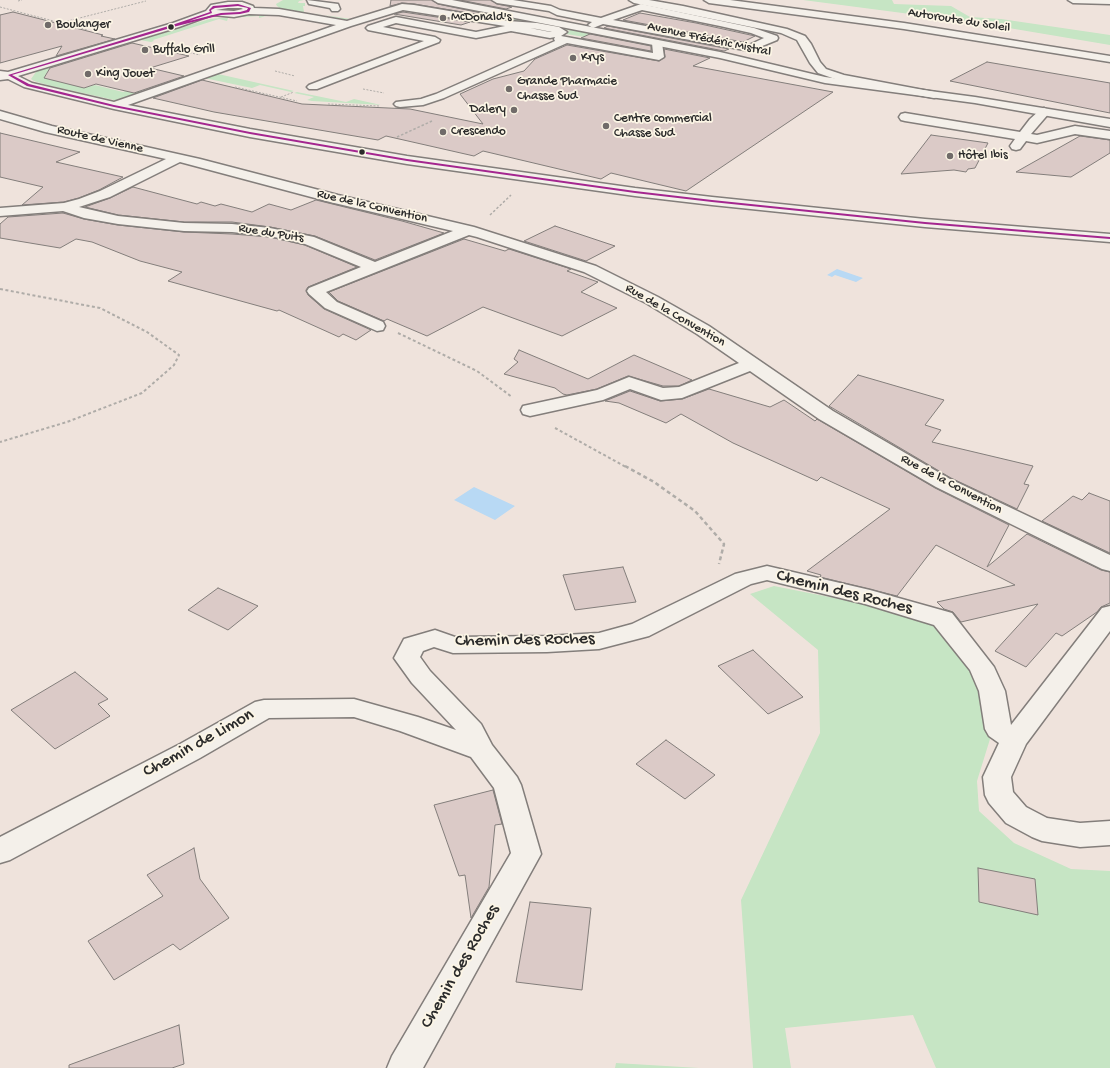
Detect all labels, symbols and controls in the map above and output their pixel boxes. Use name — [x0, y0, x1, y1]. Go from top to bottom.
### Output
street label: Autoroute du Soleil — [907, 5, 1011, 37]
place label: McDonald's — [451, 10, 512, 26]
marker: McDonald's — [438, 13, 448, 23]
place label: Boulanger — [56, 17, 110, 33]
street label: Avenue Frédéric Mistral — [646, 19, 772, 61]
marker: Boulanger — [43, 20, 53, 30]
unlabelled marker — [166, 22, 176, 32]
place label: Buffalo Grill — [153, 42, 215, 58]
marker: Buffalo Grill — [140, 45, 150, 55]
place label: Krys — [581, 50, 604, 66]
marker: Krys — [568, 53, 578, 63]
place label: King Jouet — [96, 66, 154, 82]
marker: King Jouet — [83, 69, 93, 79]
place label: Grande Pharmacie Chasse Sud — [517, 74, 617, 105]
marker: Grande Pharmacie Chasse Sud — [504, 84, 514, 94]
place label: Dalery — [470, 102, 506, 118]
marker: Dalery — [509, 105, 519, 115]
place label: Centre commercial Chasse Sud — [614, 111, 712, 142]
marker: Centre commercial Chasse Sud — [601, 121, 611, 131]
street label: Route de Vienne — [55, 123, 145, 157]
place label: Crescendo — [451, 124, 506, 140]
marker: Crescendo — [438, 127, 448, 137]
unlabelled marker — [357, 147, 367, 157]
place label: Hôtel Ibis — [958, 148, 1008, 164]
marker: Hôtel Ibis — [945, 151, 955, 161]
street label: Rue de la Convention — [315, 187, 429, 227]
street label: Rue du Puits — [237, 221, 305, 247]
street label: Rue de la Convention — [622, 281, 728, 351]
street label: Rue de la Convention — [897, 452, 1005, 518]
street label: Chemin des Roches — [774, 566, 914, 620]
street label: Chemin des Roches — [455, 629, 595, 653]
street label: Chemin de Limon — [140, 705, 258, 783]
street label: Chemin des Roches — [417, 901, 505, 1033]

